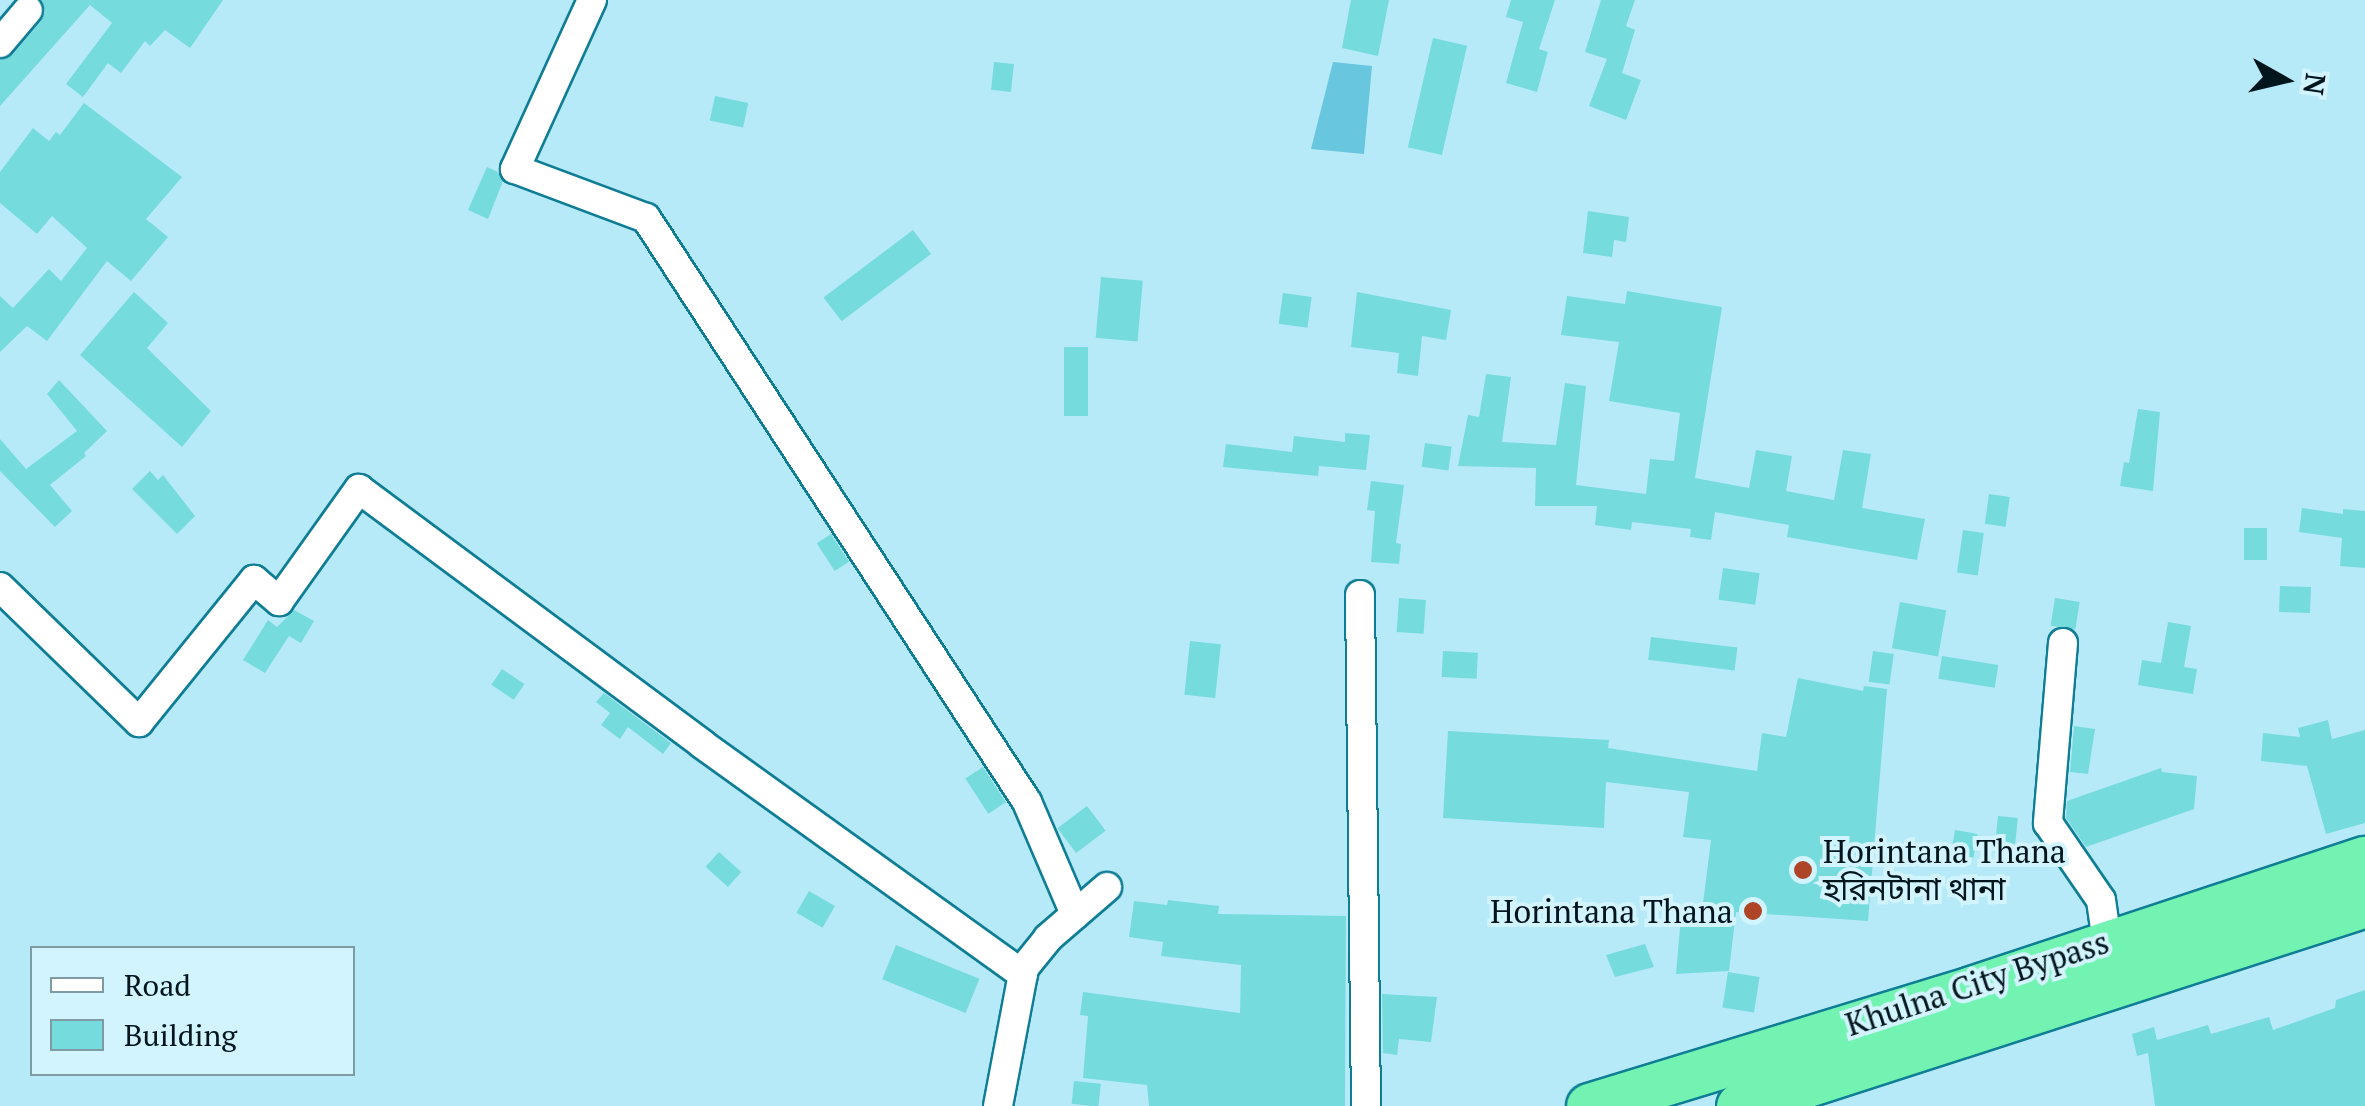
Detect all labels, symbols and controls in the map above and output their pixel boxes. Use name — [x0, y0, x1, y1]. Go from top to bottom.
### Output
north arrow — [2235, 30, 2335, 130]
text: N — [2295, 71, 2335, 97]
place label: Horintana Thana হরিনটানা থানা — [1823, 833, 2066, 908]
marker: Horintana Thana হরিনটানা থানা — [1792, 859, 1814, 881]
place label: Horintana Thana — [1490, 892, 1733, 930]
marker: Horintana Thana — [1742, 900, 1764, 922]
street label: Khulna City Bypass — [1841, 922, 2113, 1044]
legend — [30, 946, 355, 1076]
text: Road — [124, 965, 191, 1005]
text: Building — [124, 1015, 237, 1055]

